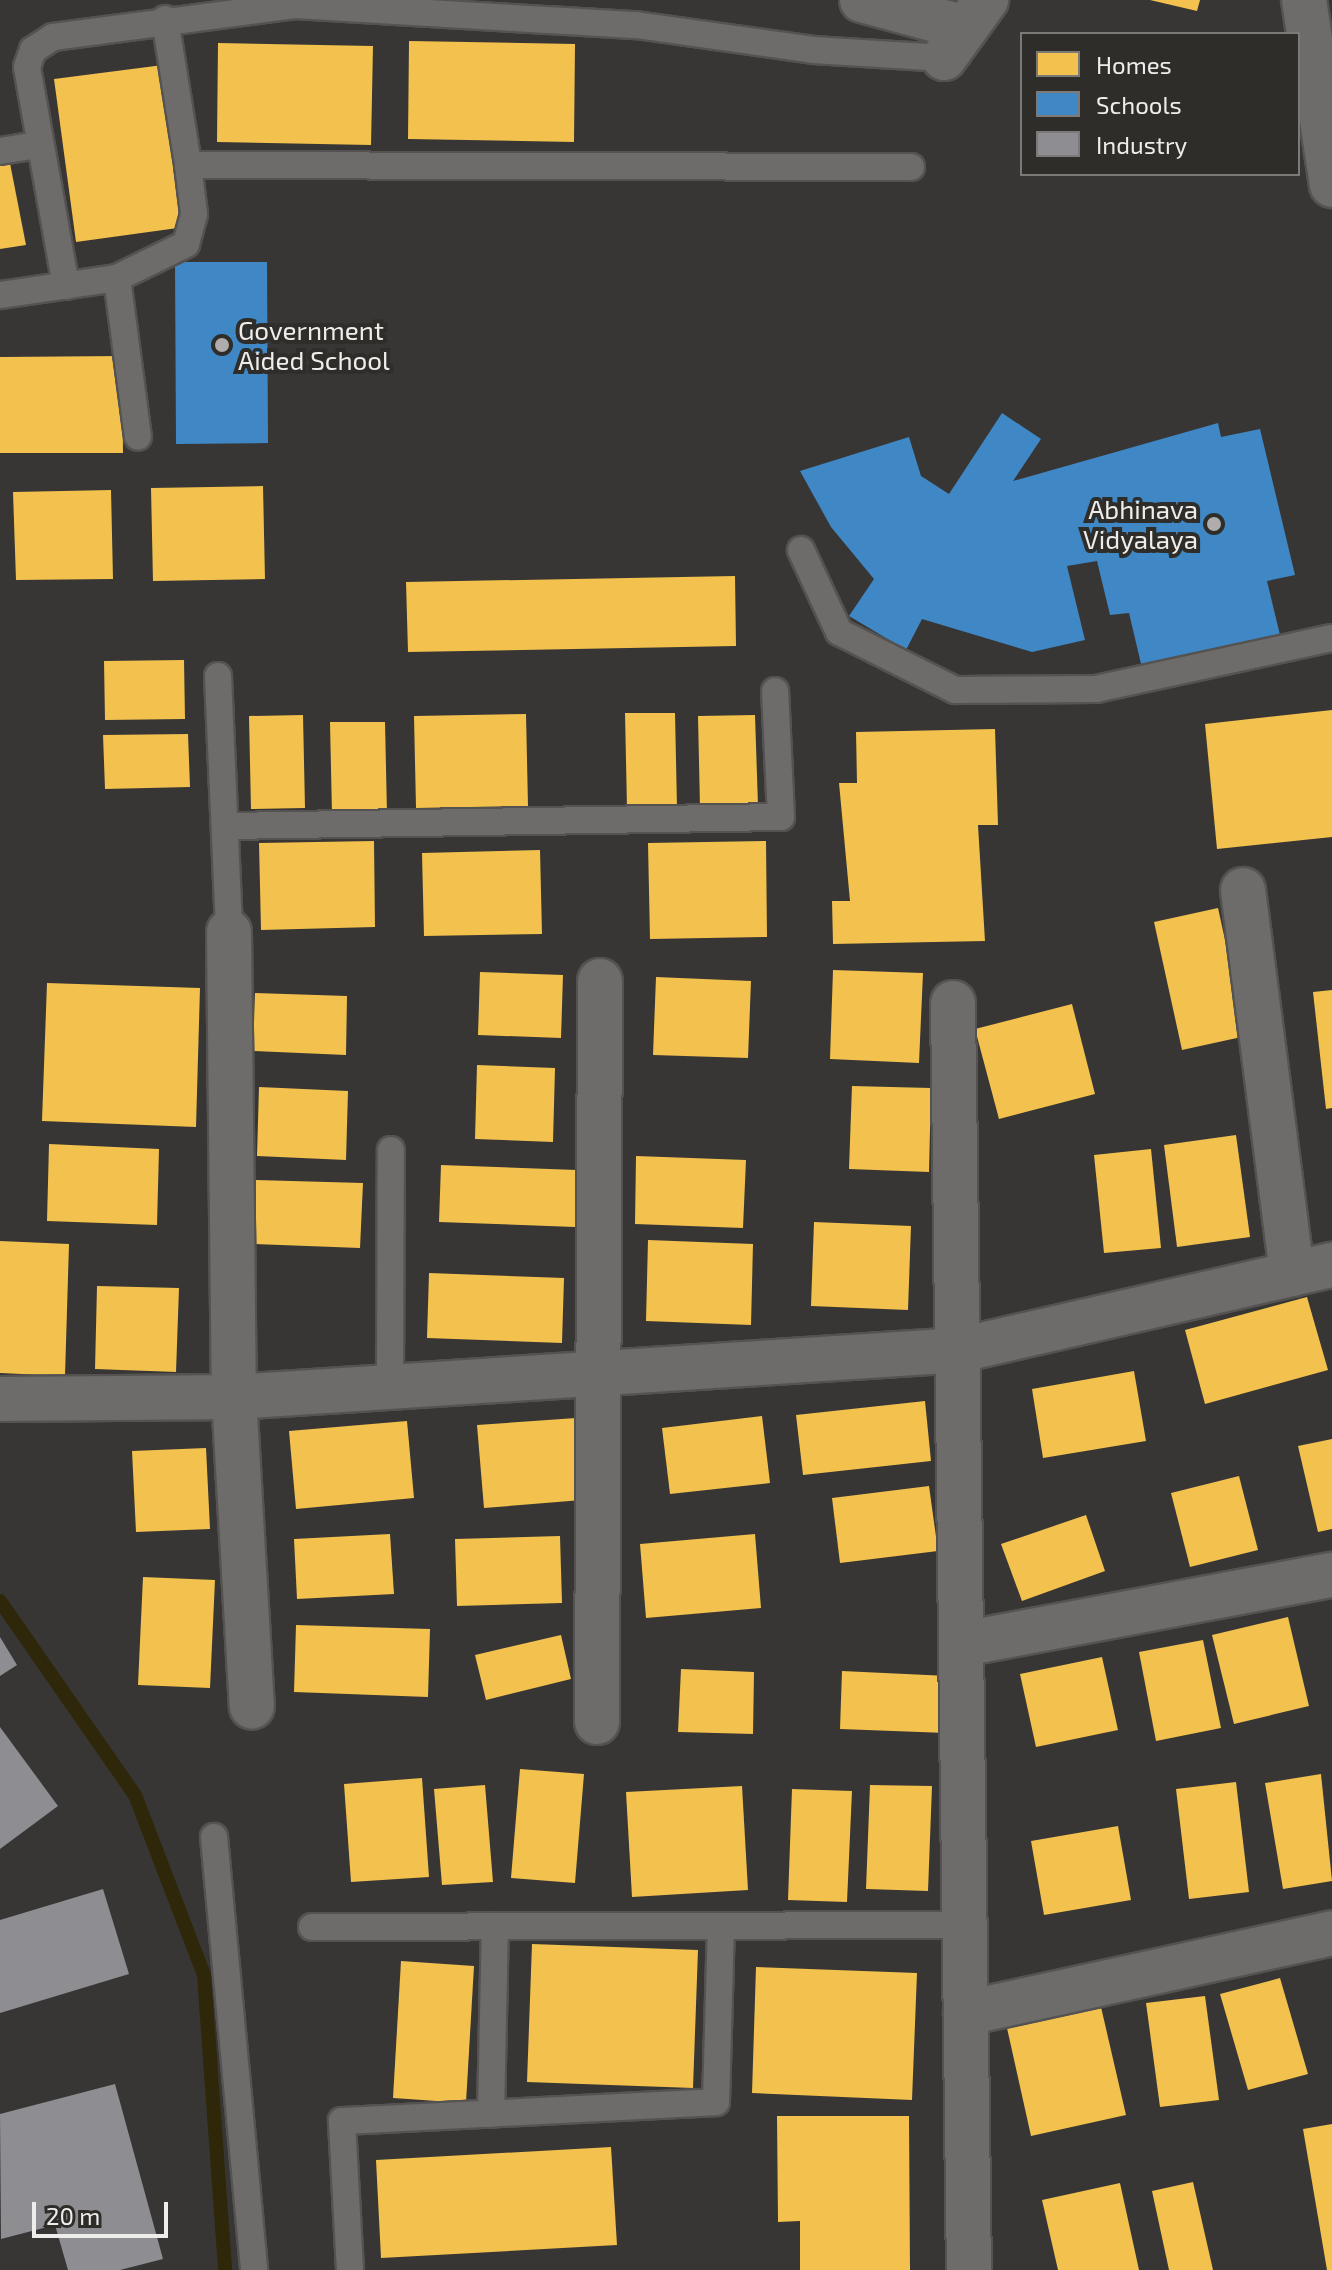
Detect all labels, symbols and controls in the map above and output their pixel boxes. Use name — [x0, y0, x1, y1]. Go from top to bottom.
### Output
legend — [1020, 32, 1300, 176]
text: Homes — [1096, 50, 1172, 79]
text: Schools — [1096, 90, 1182, 119]
text: Industry — [1096, 130, 1187, 159]
place label: Government Aided School — [238, 314, 390, 376]
marker: Government Aided School — [213, 336, 231, 354]
place label: Abhinava Vidyalaya — [1083, 493, 1198, 554]
marker: Abhinava Vidyalaya — [1205, 515, 1223, 533]
scale bar — [36, 2186, 172, 2236]
text: 20 m — [46, 2201, 100, 2230]

